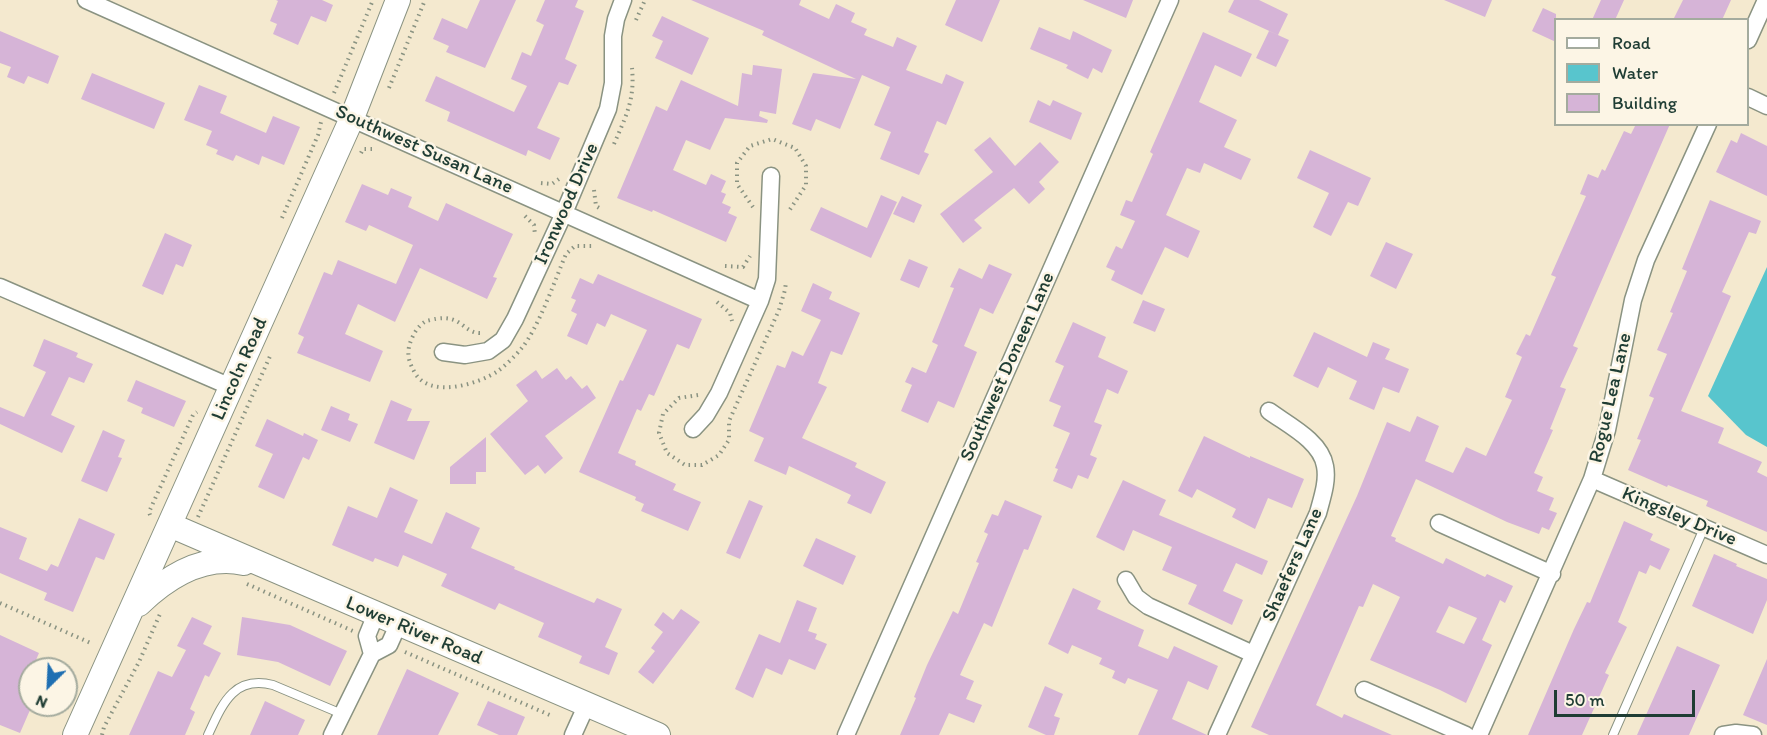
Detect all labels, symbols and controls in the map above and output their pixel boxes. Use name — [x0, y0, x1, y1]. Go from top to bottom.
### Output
legend — [1554, 18, 1749, 126]
text: Road — [1612, 32, 1651, 54]
text: Water — [1612, 62, 1658, 84]
text: Building — [1612, 92, 1677, 114]
street label: Southwest Susan Lane — [332, 100, 516, 200]
street label: Ironwood Drive — [529, 139, 605, 269]
street label: Southwest Doneen Lane — [955, 269, 1061, 465]
street label: Lincoln Road — [207, 314, 273, 424]
street label: Rogue Lea Lane — [1584, 331, 1638, 465]
street label: Kingsley Drive — [1618, 482, 1740, 552]
street label: Shaefers Lane — [1257, 505, 1329, 625]
street label: Lower River Road — [342, 591, 486, 671]
north arrow — [18, 657, 78, 717]
scale bar — [1557, 678, 1698, 716]
text: 50 m — [1565, 689, 1605, 711]
text: N — [32, 691, 50, 713]

